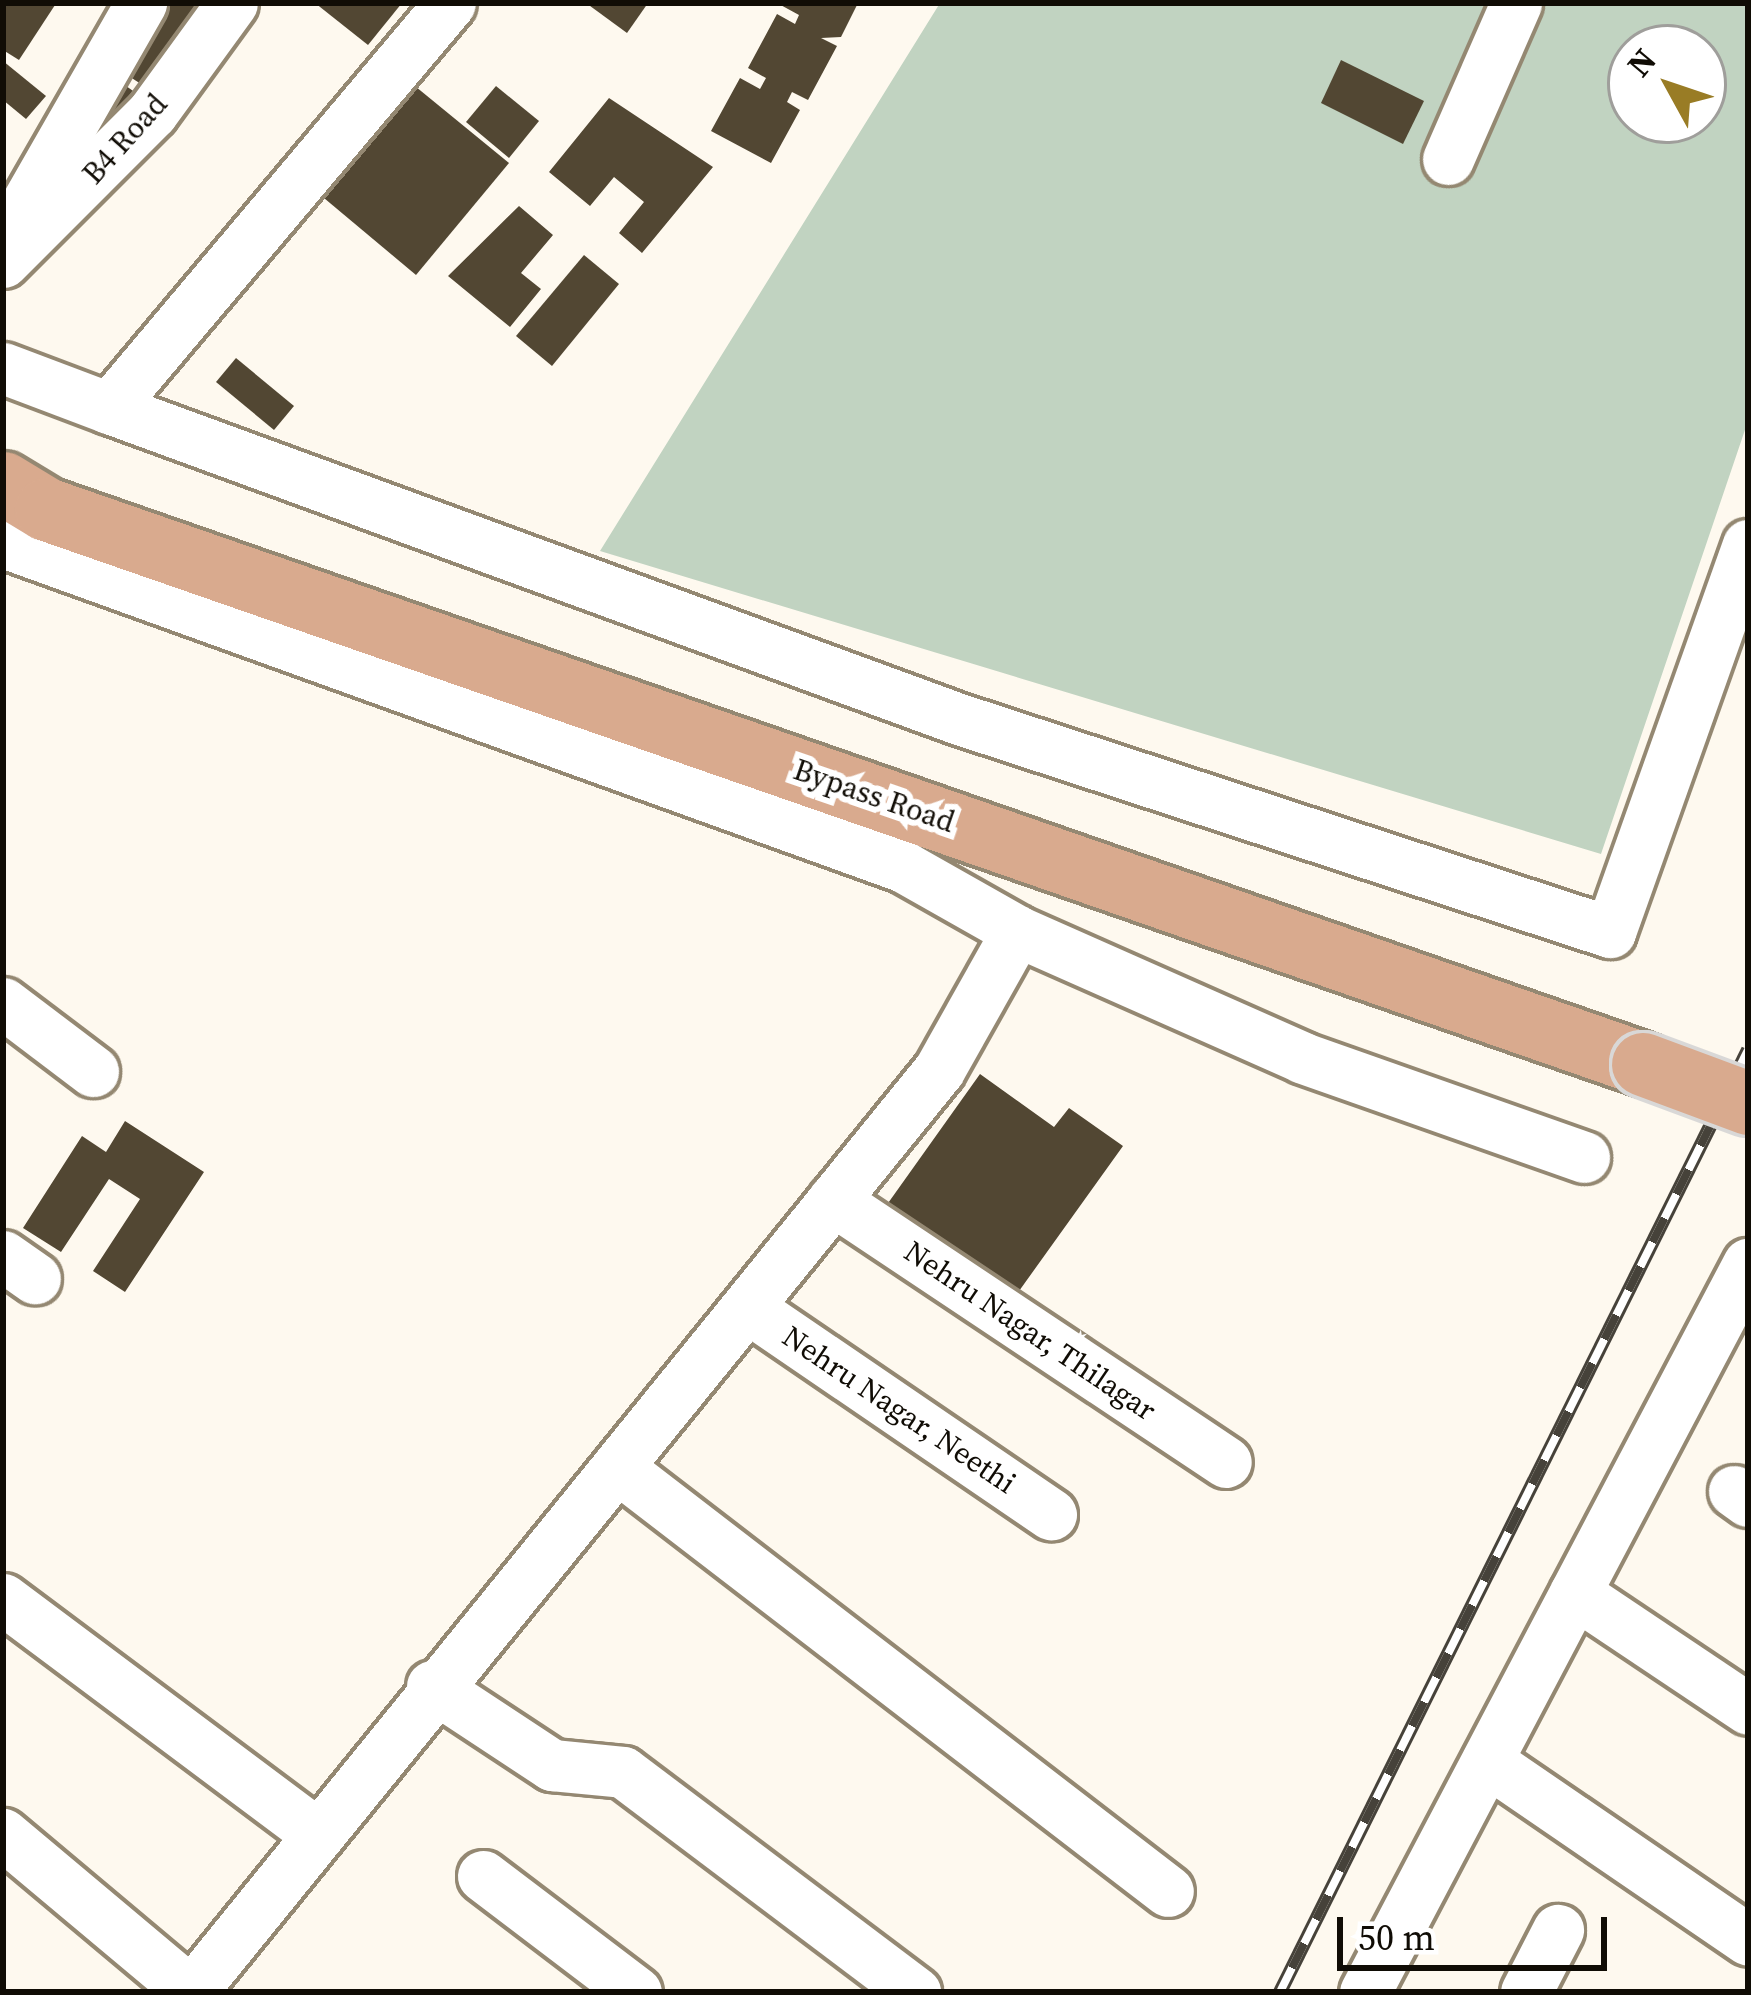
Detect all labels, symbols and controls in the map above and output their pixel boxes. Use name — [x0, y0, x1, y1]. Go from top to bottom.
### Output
north arrow — [1607, 24, 1727, 144]
text: N — [1616, 39, 1666, 86]
street label: B4 Road — [75, 87, 175, 191]
street label: Bypass Road — [789, 752, 959, 840]
street label: Nehru Nagar, Thilagar — [897, 1233, 1163, 1429]
street label: Nehru Nagar, Neethi — [776, 1319, 1022, 1501]
scale bar — [1343, 1893, 1613, 1967]
text: 50 m — [1358, 1913, 1435, 1962]

